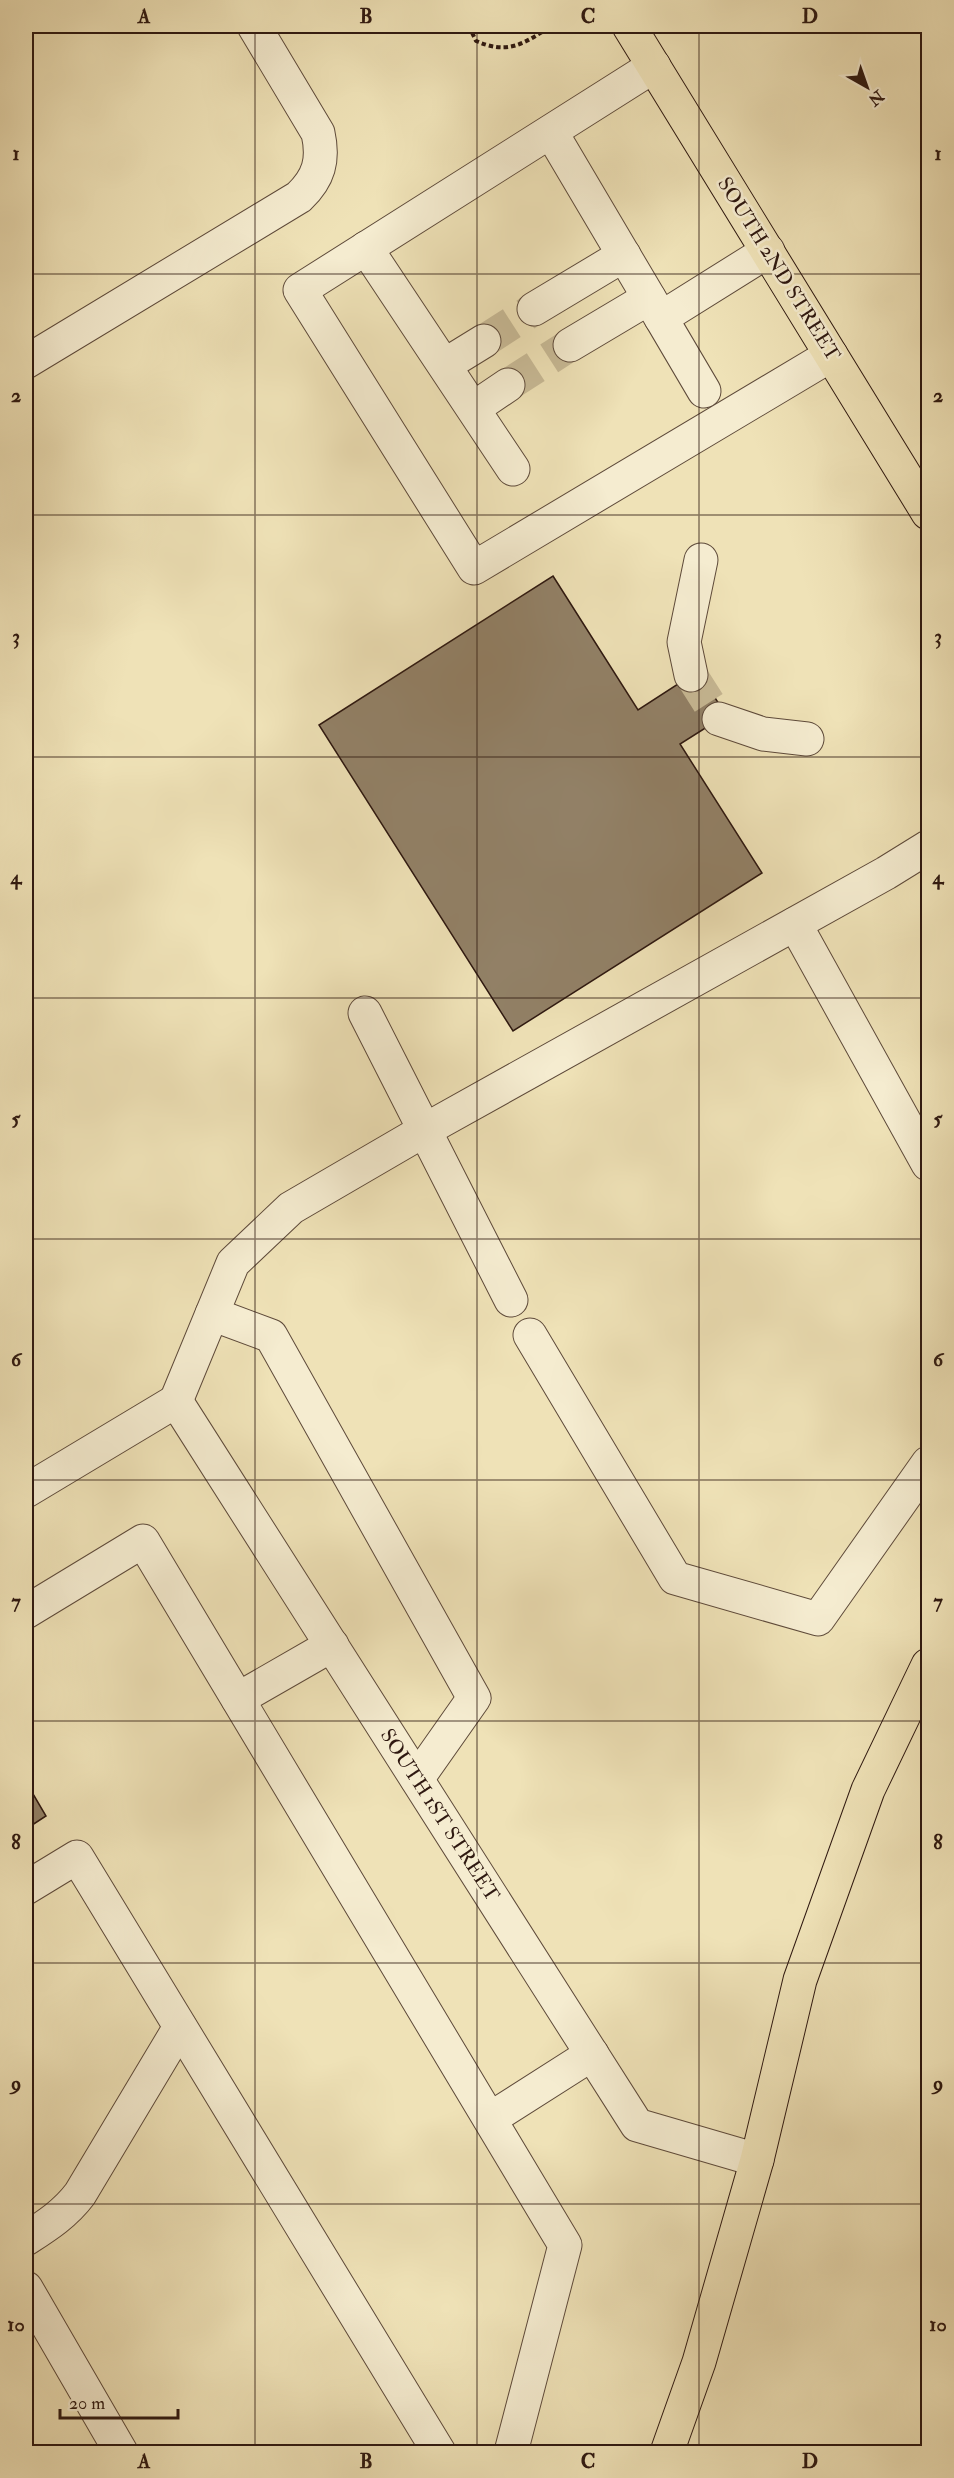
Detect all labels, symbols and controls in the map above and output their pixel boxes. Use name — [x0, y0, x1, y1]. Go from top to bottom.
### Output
text: A — [137, 4, 151, 29]
text: B — [359, 4, 373, 29]
text: C — [581, 4, 595, 29]
text: D — [802, 4, 818, 29]
north arrow — [837, 57, 897, 117]
text: N — [864, 85, 889, 110]
text: 1 — [12, 141, 20, 166]
text: 1 — [934, 141, 942, 166]
street label: SOUTH 2ND STREET — [712, 172, 846, 366]
text: 2 — [11, 383, 21, 408]
text: 2 — [933, 383, 943, 408]
text: 3 — [12, 624, 20, 649]
text: 3 — [934, 624, 942, 649]
text: 4 — [10, 865, 23, 890]
text: 4 — [932, 865, 945, 890]
text: 5 — [12, 1106, 22, 1131]
text: 5 — [934, 1106, 944, 1131]
text: 6 — [11, 1347, 23, 1372]
text: 6 — [933, 1347, 945, 1372]
text: 7 — [11, 1589, 21, 1614]
text: 7 — [933, 1589, 943, 1614]
street label: SOUTH 1ST STREET — [375, 1724, 505, 1906]
text: 8 — [11, 1830, 21, 1855]
text: 8 — [933, 1830, 943, 1855]
text: 9 — [9, 2071, 21, 2096]
text: 9 — [931, 2071, 943, 2096]
text: 10 — [7, 2312, 25, 2337]
text: 10 — [929, 2312, 947, 2337]
scale bar — [60, 2382, 178, 2420]
text: 20 m — [69, 2392, 105, 2415]
text: A — [137, 2449, 151, 2474]
text: B — [359, 2449, 373, 2474]
text: C — [581, 2449, 595, 2474]
text: D — [802, 2449, 818, 2474]

